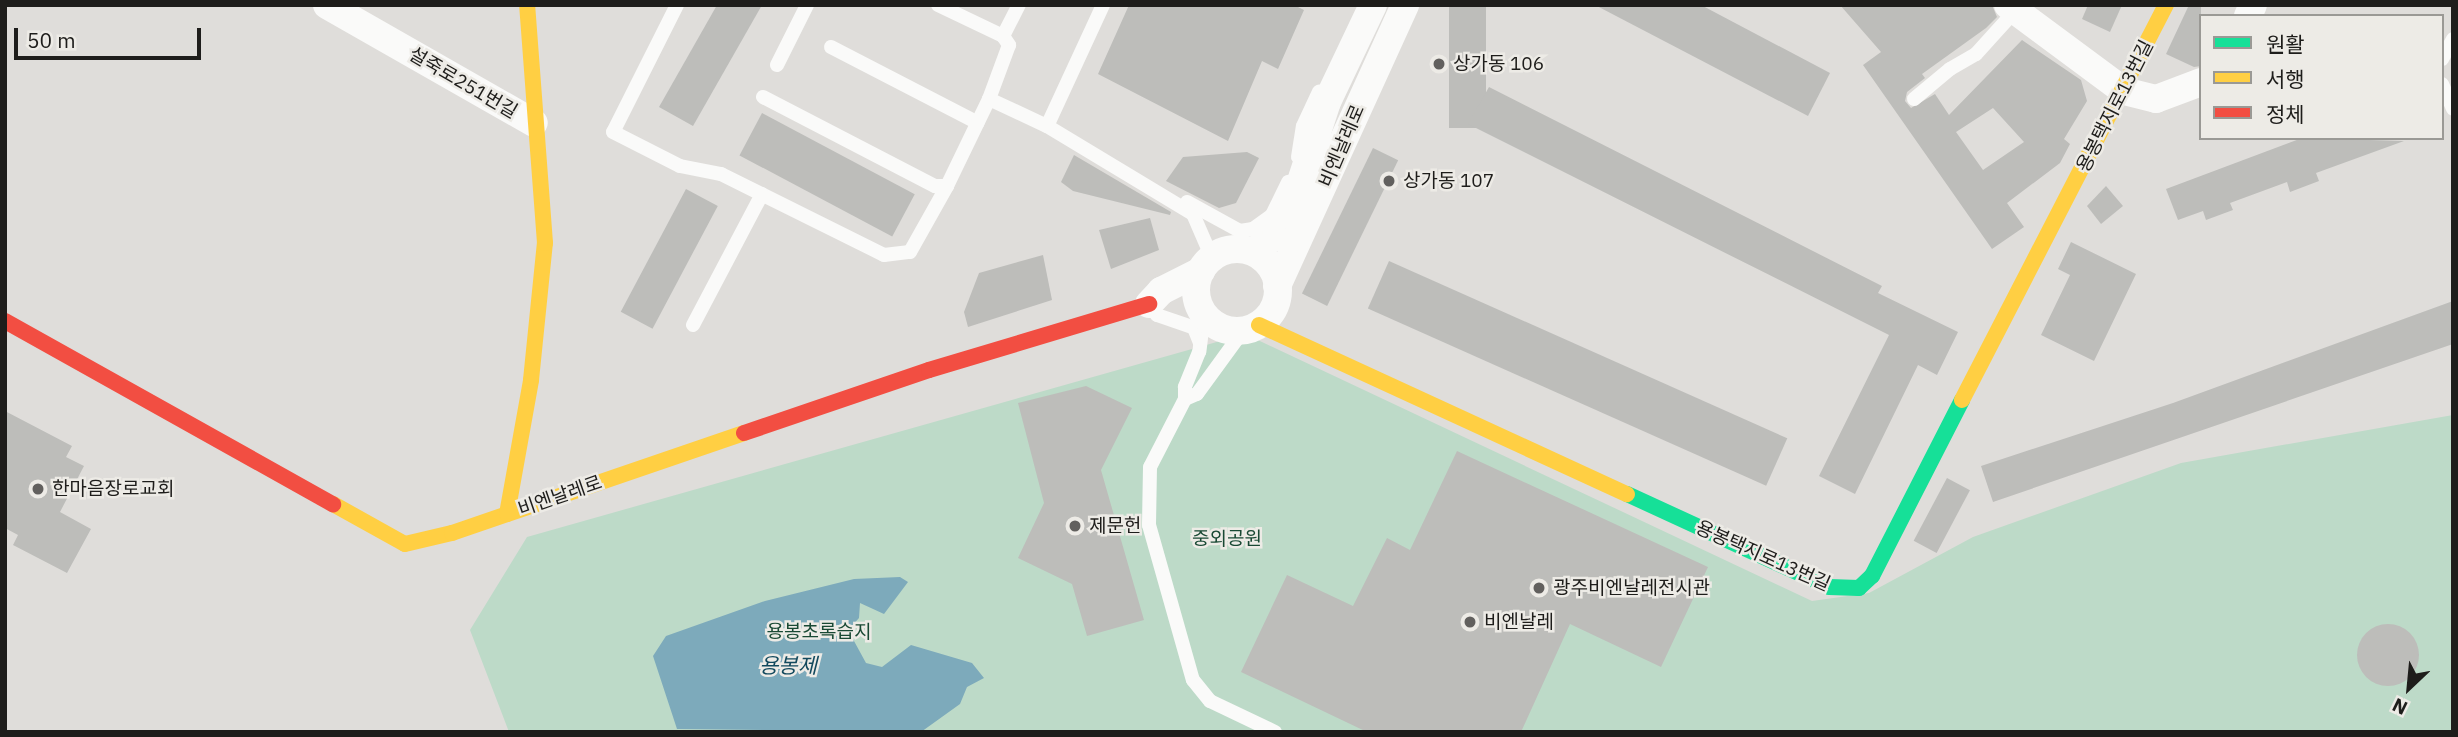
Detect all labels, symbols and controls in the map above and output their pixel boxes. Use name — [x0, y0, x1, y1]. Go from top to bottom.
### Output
scale bar — [18, 14, 205, 58]
legend — [2199, 14, 2444, 140]
text: 50 m — [27, 26, 76, 54]
text: 원활 — [2266, 30, 2305, 58]
street label: 용봉택지로13번길 — [2072, 36, 2158, 176]
street label: 설죽로251번길 — [405, 43, 521, 123]
place label: 상가동 106 — [1453, 53, 1544, 75]
marker: 상가동 106 — [1431, 56, 1447, 72]
text: 서행 — [2266, 65, 2305, 93]
text: 정체 — [2266, 100, 2305, 128]
street label: 비엔날레로 — [1314, 101, 1370, 191]
place label: 상가동 107 — [1403, 170, 1494, 192]
marker: 상가동 107 — [1381, 173, 1397, 189]
street label: 비엔날레로 — [515, 471, 605, 521]
place label: 한마음장로교회 — [52, 478, 174, 500]
marker: 한마음장로교회 — [30, 481, 46, 497]
place label: 제문헌 — [1089, 515, 1141, 537]
street label: 용봉택지로13번길 — [1692, 516, 1834, 596]
marker: 제문헌 — [1067, 518, 1083, 534]
park label: 중외공원 — [1192, 528, 1262, 550]
place label: 광주비엔날레전시관 — [1553, 577, 1710, 599]
marker: 광주비엔날레전시관 — [1531, 580, 1547, 596]
place label: 비엔날레 — [1484, 611, 1554, 633]
marker: 비엔날레 — [1462, 614, 1478, 630]
park label: 용봉초록습지 — [767, 621, 871, 643]
water label: 용봉제 — [759, 652, 817, 678]
north arrow — [2374, 653, 2444, 723]
text: N — [2388, 693, 2411, 721]

